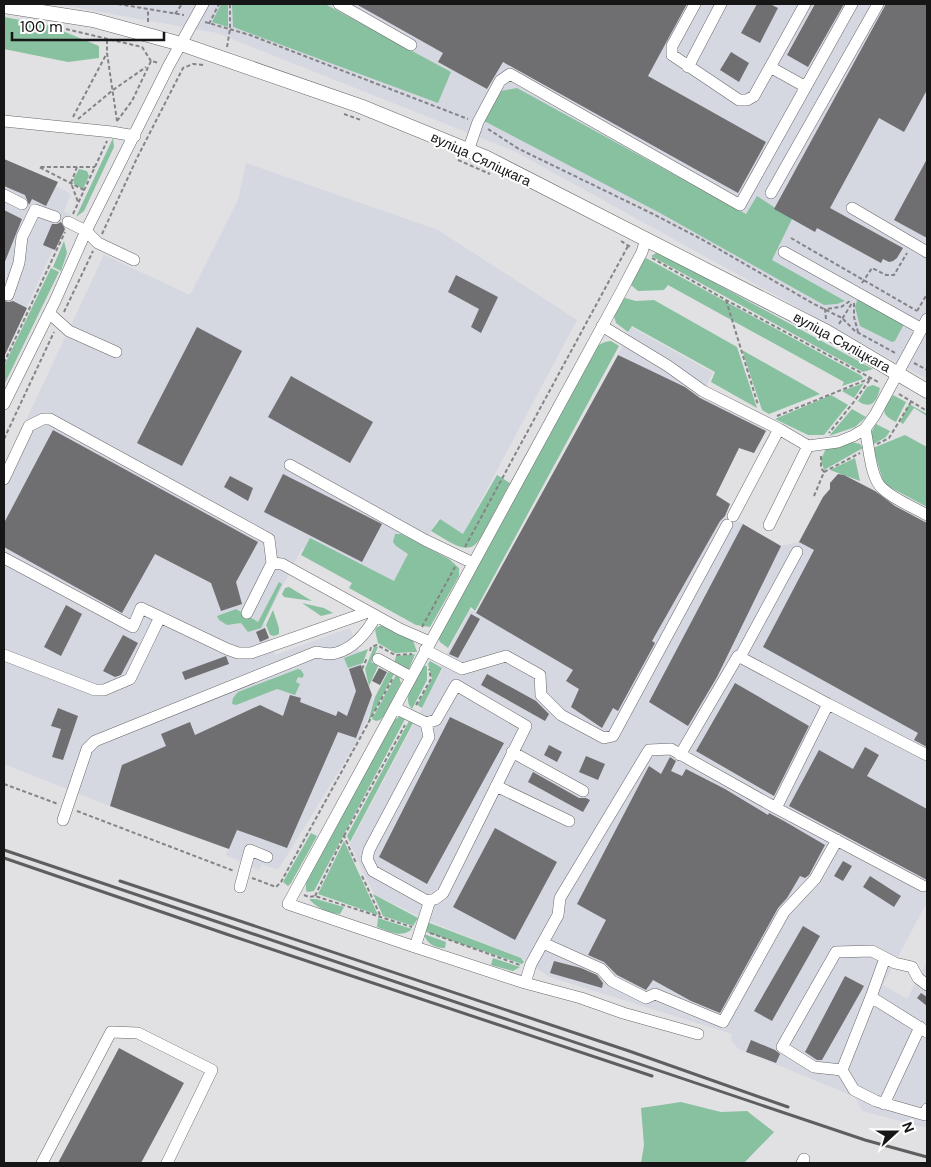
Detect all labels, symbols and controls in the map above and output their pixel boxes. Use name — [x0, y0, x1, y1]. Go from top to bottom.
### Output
scale bar — [12, 10, 165, 42]
text: 100 m — [20, 17, 63, 37]
street label: вуліца Сяліцкага — [428, 128, 534, 190]
street label: вуліца Сяліцкага — [790, 308, 894, 376]
north arrow — [871, 1107, 921, 1157]
text: N — [898, 1119, 918, 1135]

